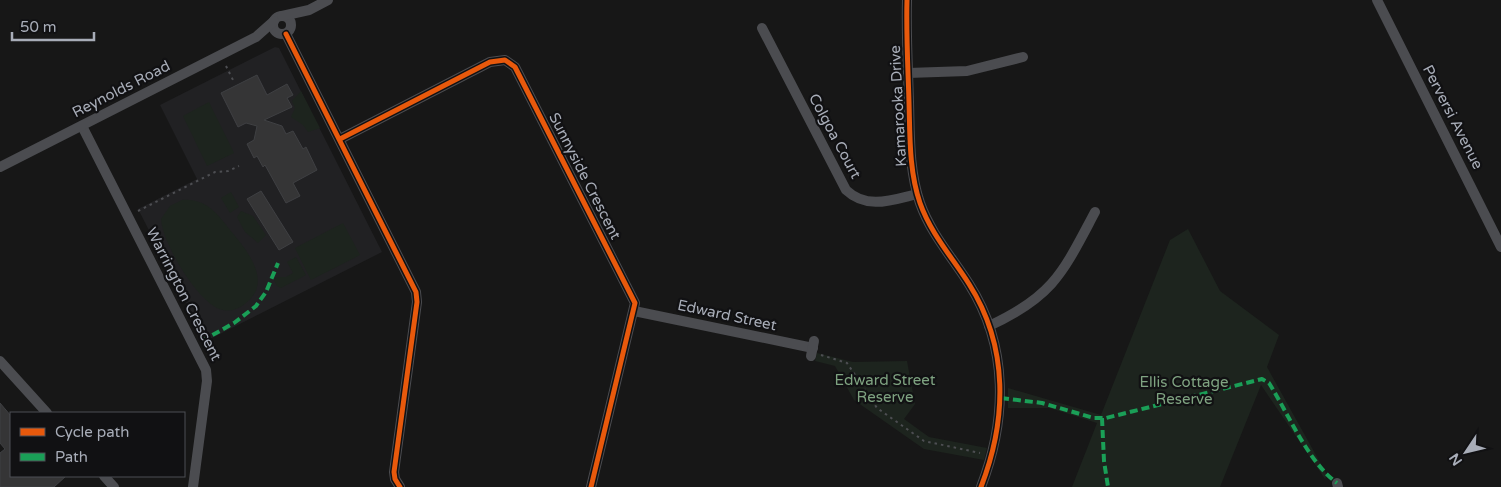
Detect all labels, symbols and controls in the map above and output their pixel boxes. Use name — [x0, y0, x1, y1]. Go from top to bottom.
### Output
scale bar — [12, 10, 95, 42]
text: 50 m — [20, 18, 57, 36]
street label: Kamarooka Drive — [886, 45, 910, 167]
street label: Reynolds Road — [69, 57, 173, 121]
street label: Perversi Avenue — [1419, 62, 1487, 172]
street label: Colgoa Court — [805, 90, 865, 182]
street label: Sunnyside Crescent — [545, 110, 625, 243]
street label: Warrington Crescent — [143, 224, 226, 364]
street label: Edward Street — [676, 296, 778, 334]
park label: Edward Street Reserve — [835, 371, 936, 406]
park label: Ellis Cottage Reserve — [1140, 373, 1228, 408]
legend — [10, 412, 185, 477]
text: Cycle path — [55, 423, 129, 441]
north arrow — [1441, 427, 1491, 477]
text: Path — [55, 448, 88, 466]
text: N — [1446, 450, 1466, 469]

